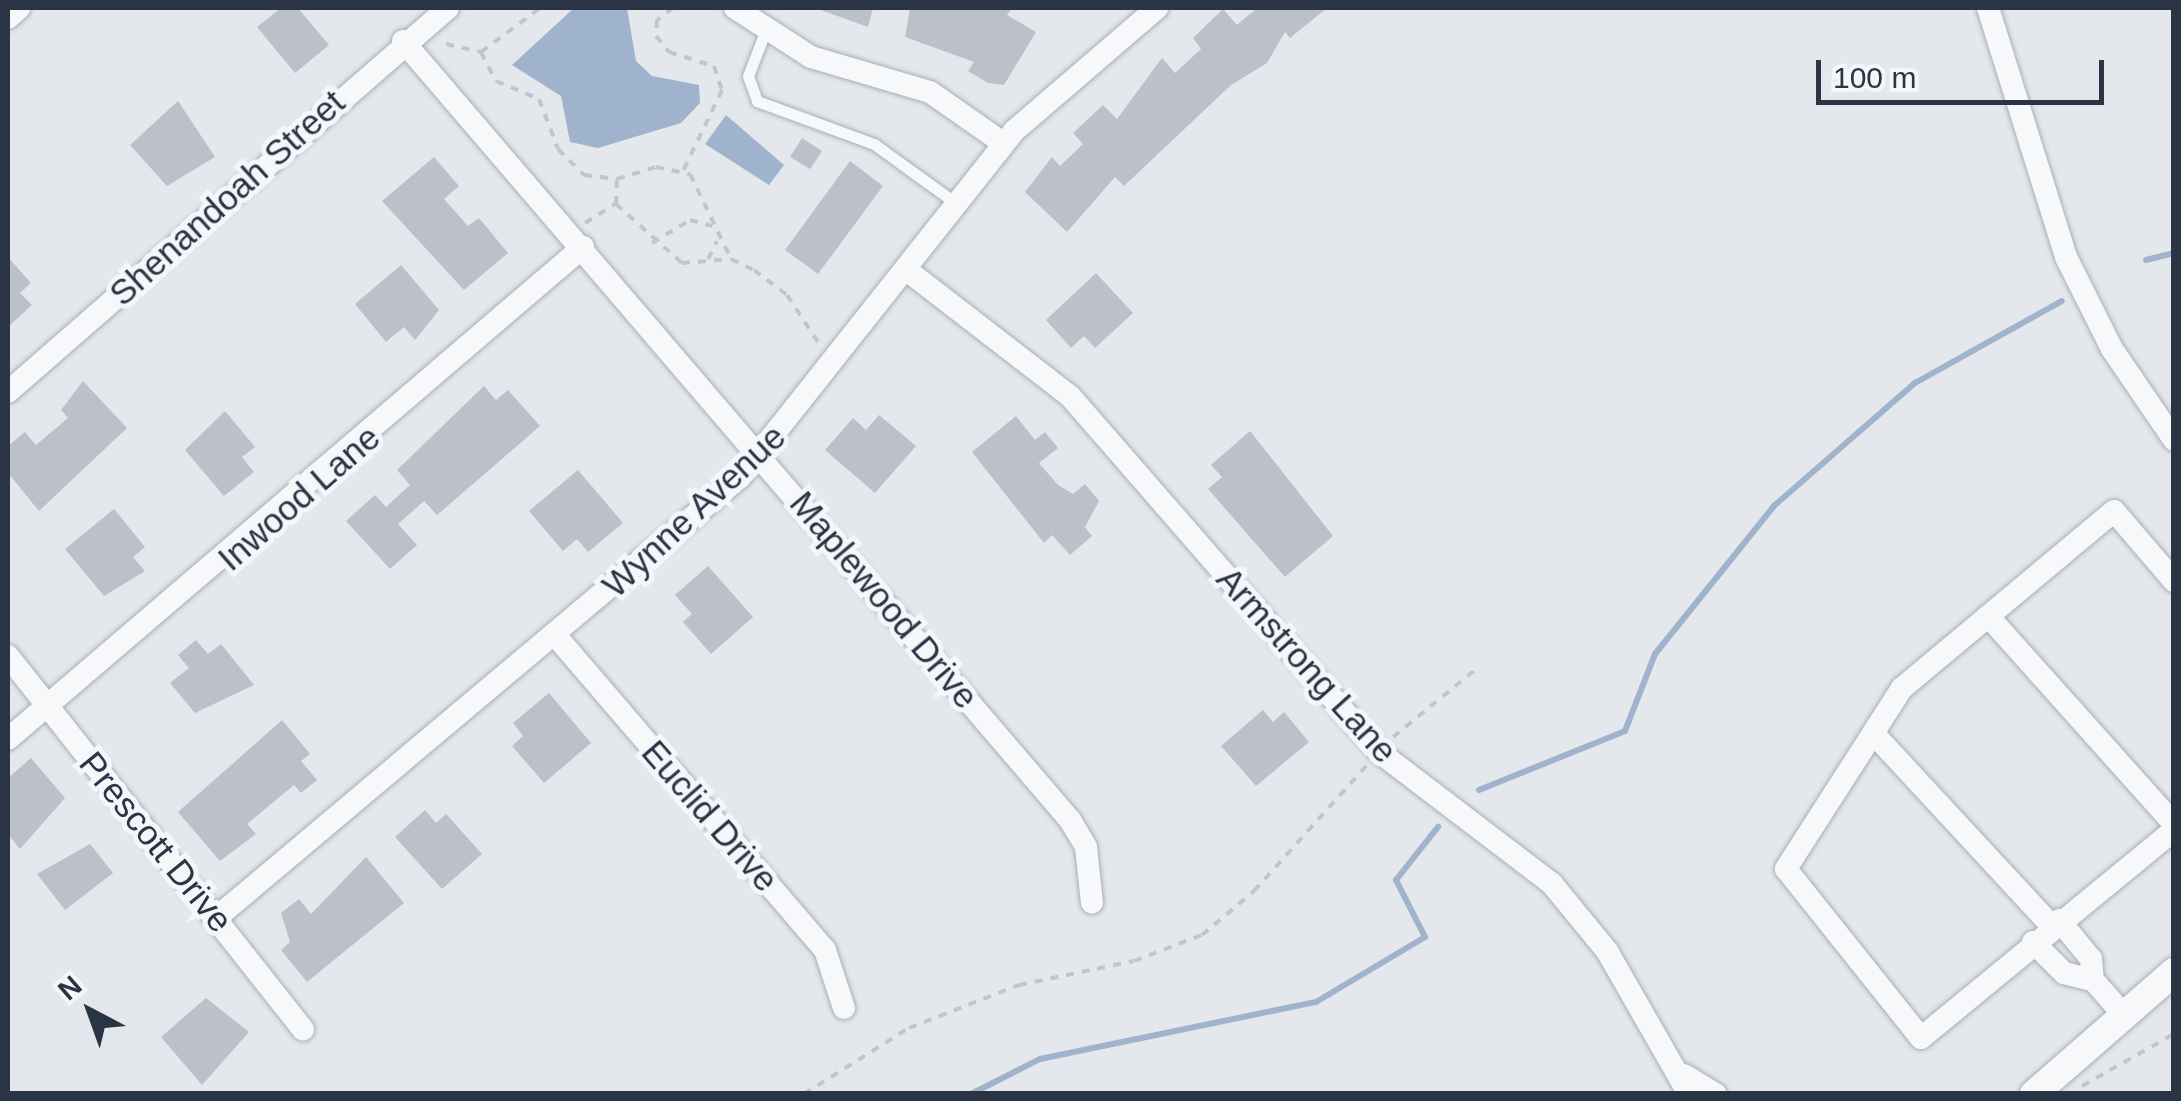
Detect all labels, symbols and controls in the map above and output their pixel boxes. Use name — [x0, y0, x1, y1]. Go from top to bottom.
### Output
scale bar — [1821, 40, 2108, 102]
text: 100 m — [1833, 61, 1916, 94]
street label: Shenandoah Street — [101, 81, 353, 315]
street label: Wynne Avenue — [593, 415, 795, 607]
street label: Inwood Lane — [210, 416, 388, 580]
street label: Maplewood Drive — [781, 483, 987, 717]
street label: Armstrong Lane — [1208, 558, 1406, 772]
street label: Euclid Drive — [633, 732, 787, 900]
street label: Prescott Drive — [71, 743, 241, 941]
north arrow — [40, 961, 140, 1061]
text: N — [52, 970, 88, 1006]

